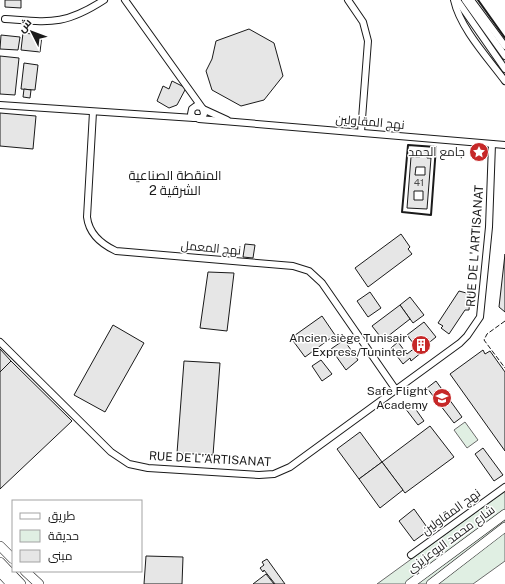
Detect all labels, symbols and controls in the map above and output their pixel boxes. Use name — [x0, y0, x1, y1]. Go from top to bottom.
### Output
north arrow — [12, 12, 52, 52]
text: ش — [15, 16, 34, 35]
street label: نهج المقاولين — [335, 112, 405, 133]
place icon: جامع الحمد — [468, 141, 490, 163]
place label: جامع الحمد — [408, 145, 465, 160]
district label: المنقطة الصناعية الشرقية 2 — [128, 168, 222, 198]
house number: 41 — [414, 176, 424, 188]
street label: RUE DE L'ARTISANAT — [464, 185, 486, 307]
street label: نهج المعمل — [180, 238, 242, 259]
place label: Ancien siège Tunisair Express/Tuninter — [289, 331, 407, 359]
building icon: Ancien siège Tunisair Express/Tuninter — [410, 334, 432, 356]
place label: Safe Flight Academy — [367, 384, 429, 412]
school or university icon: Safe Flight Academy — [431, 387, 453, 409]
street label: RUE DE L'ARTISANAT — [149, 449, 271, 469]
street label: نهج المقاولين — [419, 486, 484, 539]
legend — [12, 500, 142, 572]
street label: شارع محمد البوعزيزي — [405, 503, 499, 578]
text: طريق — [48, 509, 76, 523]
text: حديقة — [48, 529, 79, 543]
text: مبنى — [48, 549, 73, 563]

